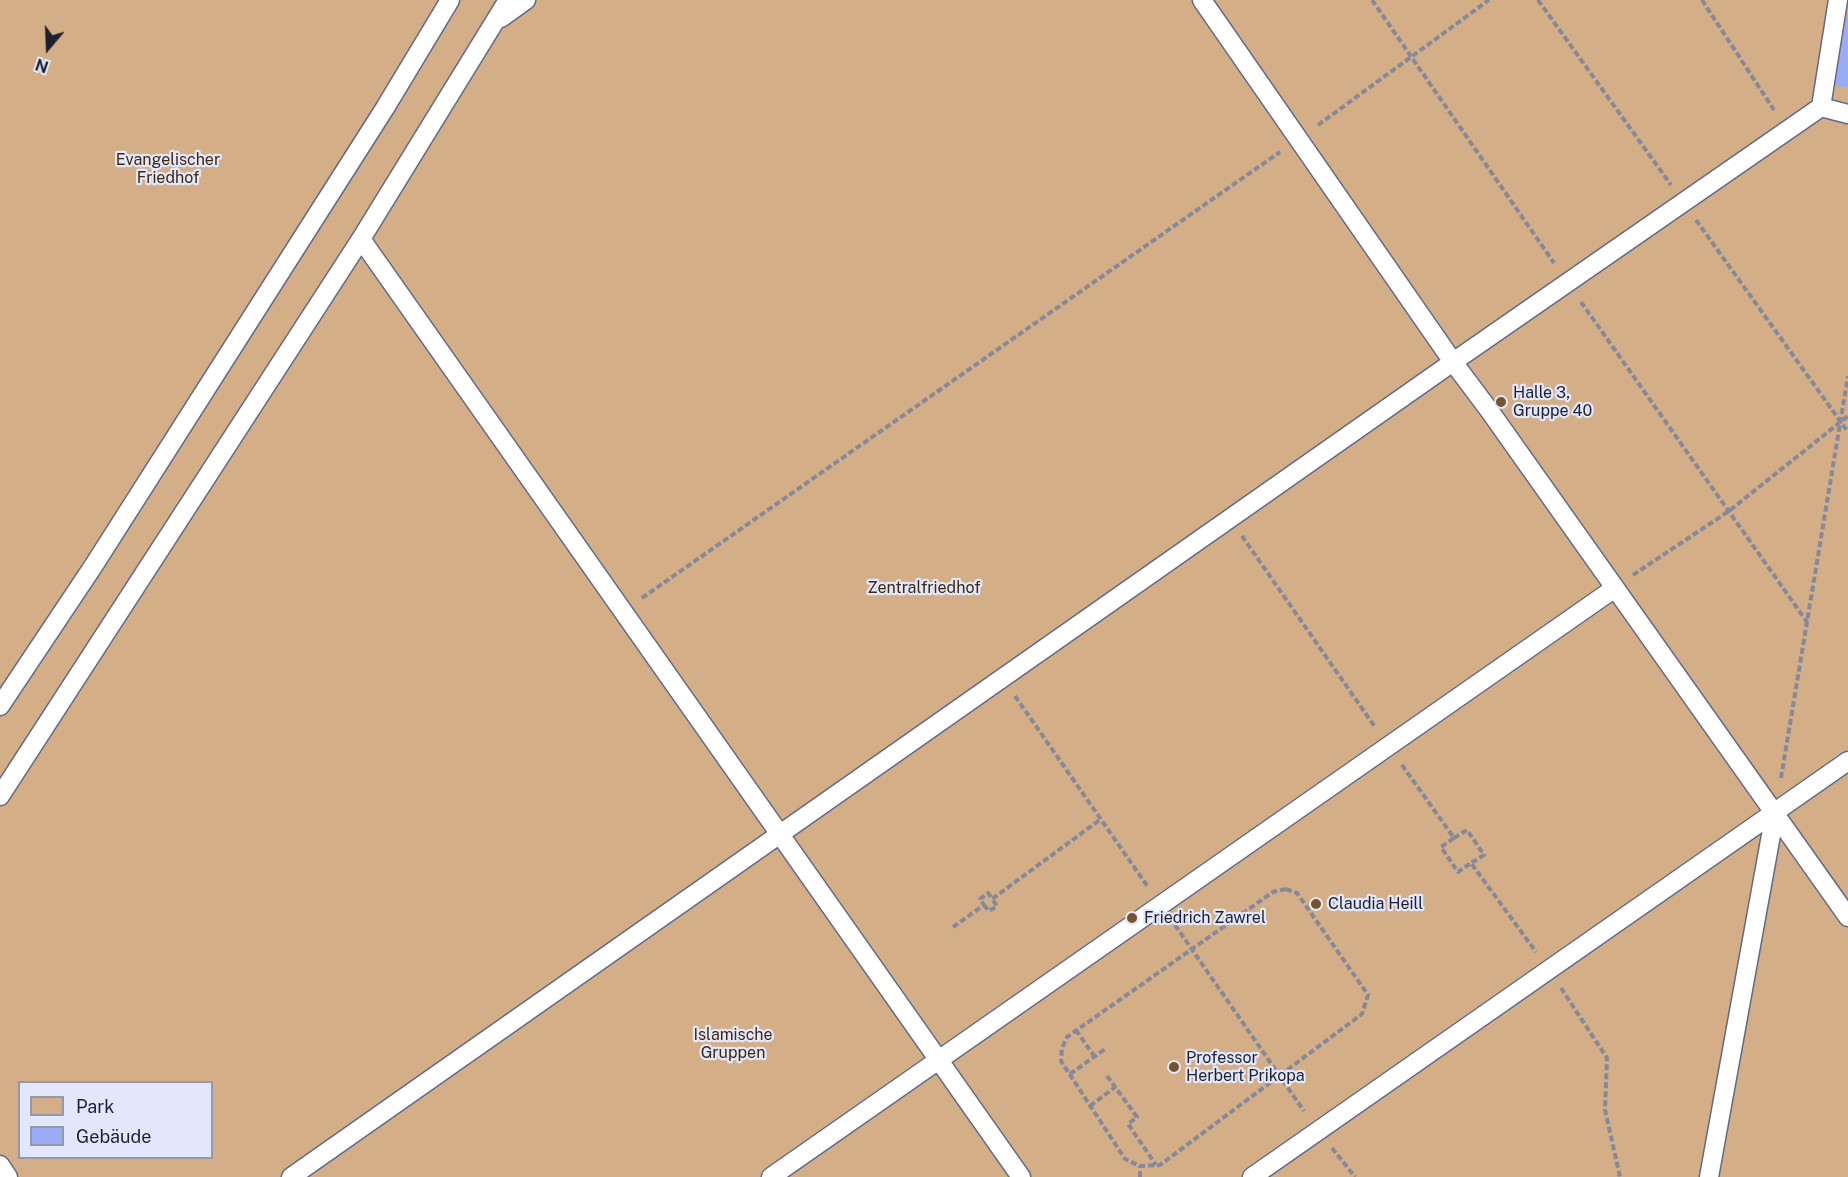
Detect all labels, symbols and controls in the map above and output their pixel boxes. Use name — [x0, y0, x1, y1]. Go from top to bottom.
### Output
north arrow — [18, 18, 78, 78]
text: N — [33, 54, 51, 77]
park label: Evangelischer Friedhof — [116, 150, 220, 188]
place label: Halle 3, Gruppe 40 — [1513, 383, 1592, 421]
marker: Halle 3, Gruppe 40 — [1494, 395, 1508, 409]
park label: Zentralfriedhof — [868, 578, 980, 598]
place label: Claudia Heill — [1328, 894, 1423, 914]
marker: Claudia Heill — [1309, 897, 1323, 911]
place label: Friedrich Zawrel — [1144, 908, 1266, 928]
marker: Friedrich Zawrel — [1125, 911, 1139, 925]
park label: Islamische Gruppen — [693, 1025, 773, 1063]
place label: Professor Herbert Prikopa — [1186, 1048, 1305, 1086]
marker: Professor Herbert Prikopa — [1167, 1060, 1181, 1074]
legend — [18, 1081, 213, 1159]
text: Park — [76, 1096, 114, 1117]
text: Gebäude — [76, 1126, 151, 1147]

